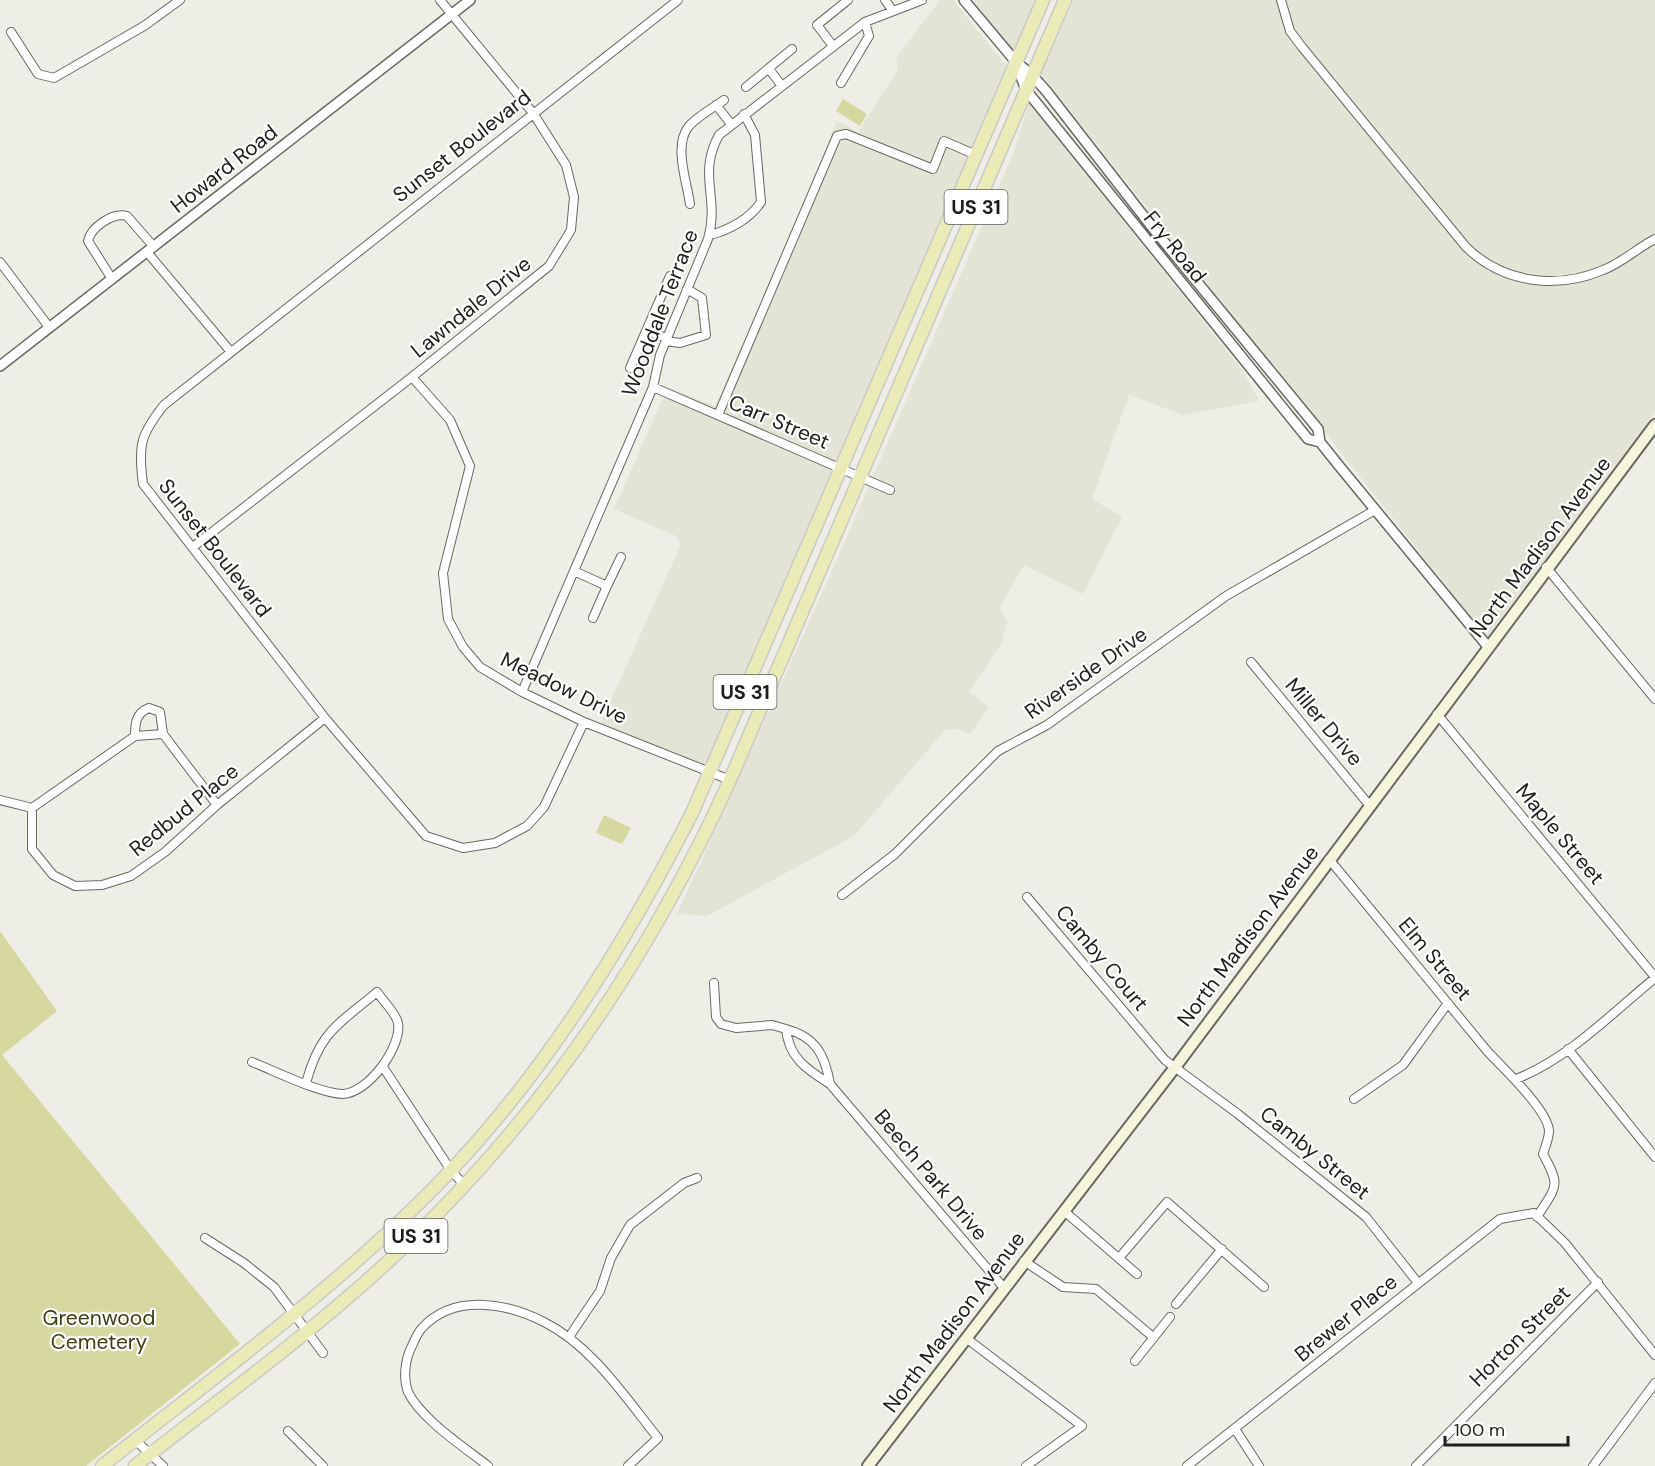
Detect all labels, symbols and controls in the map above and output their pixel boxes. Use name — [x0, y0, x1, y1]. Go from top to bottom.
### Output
street label: Sunset Boulevard — [387, 83, 537, 209]
street label: Howard Road — [165, 118, 283, 220]
road number: US 31 — [944, 190, 1008, 224]
street label: Fry Road — [1137, 205, 1213, 289]
street label: Wooddale Terrace — [615, 225, 705, 401]
street label: Lawndale Drive — [405, 250, 537, 364]
street label: Carr Street — [724, 388, 834, 456]
street label: North Madison Avenue — [1463, 451, 1617, 643]
street label: Sunset Boulevard — [152, 473, 278, 623]
street label: Riverside Drive — [1019, 620, 1153, 726]
street label: Meadow Drive — [496, 645, 632, 731]
street label: Miller Drive — [1279, 672, 1369, 772]
road number: US 31 — [714, 675, 777, 709]
street label: Redbud Place — [123, 757, 245, 863]
street label: Maple Street — [1509, 778, 1611, 890]
street label: North Madison Avenue — [1171, 840, 1325, 1032]
street label: Camby Court — [1049, 899, 1155, 1017]
street label: Elm Street — [1392, 912, 1478, 1006]
street label: Camby Street — [1254, 1100, 1376, 1206]
street label: Beech Park Drive — [868, 1104, 994, 1246]
road number: US 31 — [384, 1219, 448, 1253]
street label: North Madison Avenue — [877, 1226, 1031, 1418]
street label: Brewer Place — [1289, 1268, 1403, 1368]
street label: Horton Street — [1463, 1279, 1577, 1393]
park label: Greenwood Cemetery — [43, 1304, 155, 1356]
scale bar — [1445, 1409, 1568, 1447]
text: 100 m — [1454, 1418, 1505, 1442]

